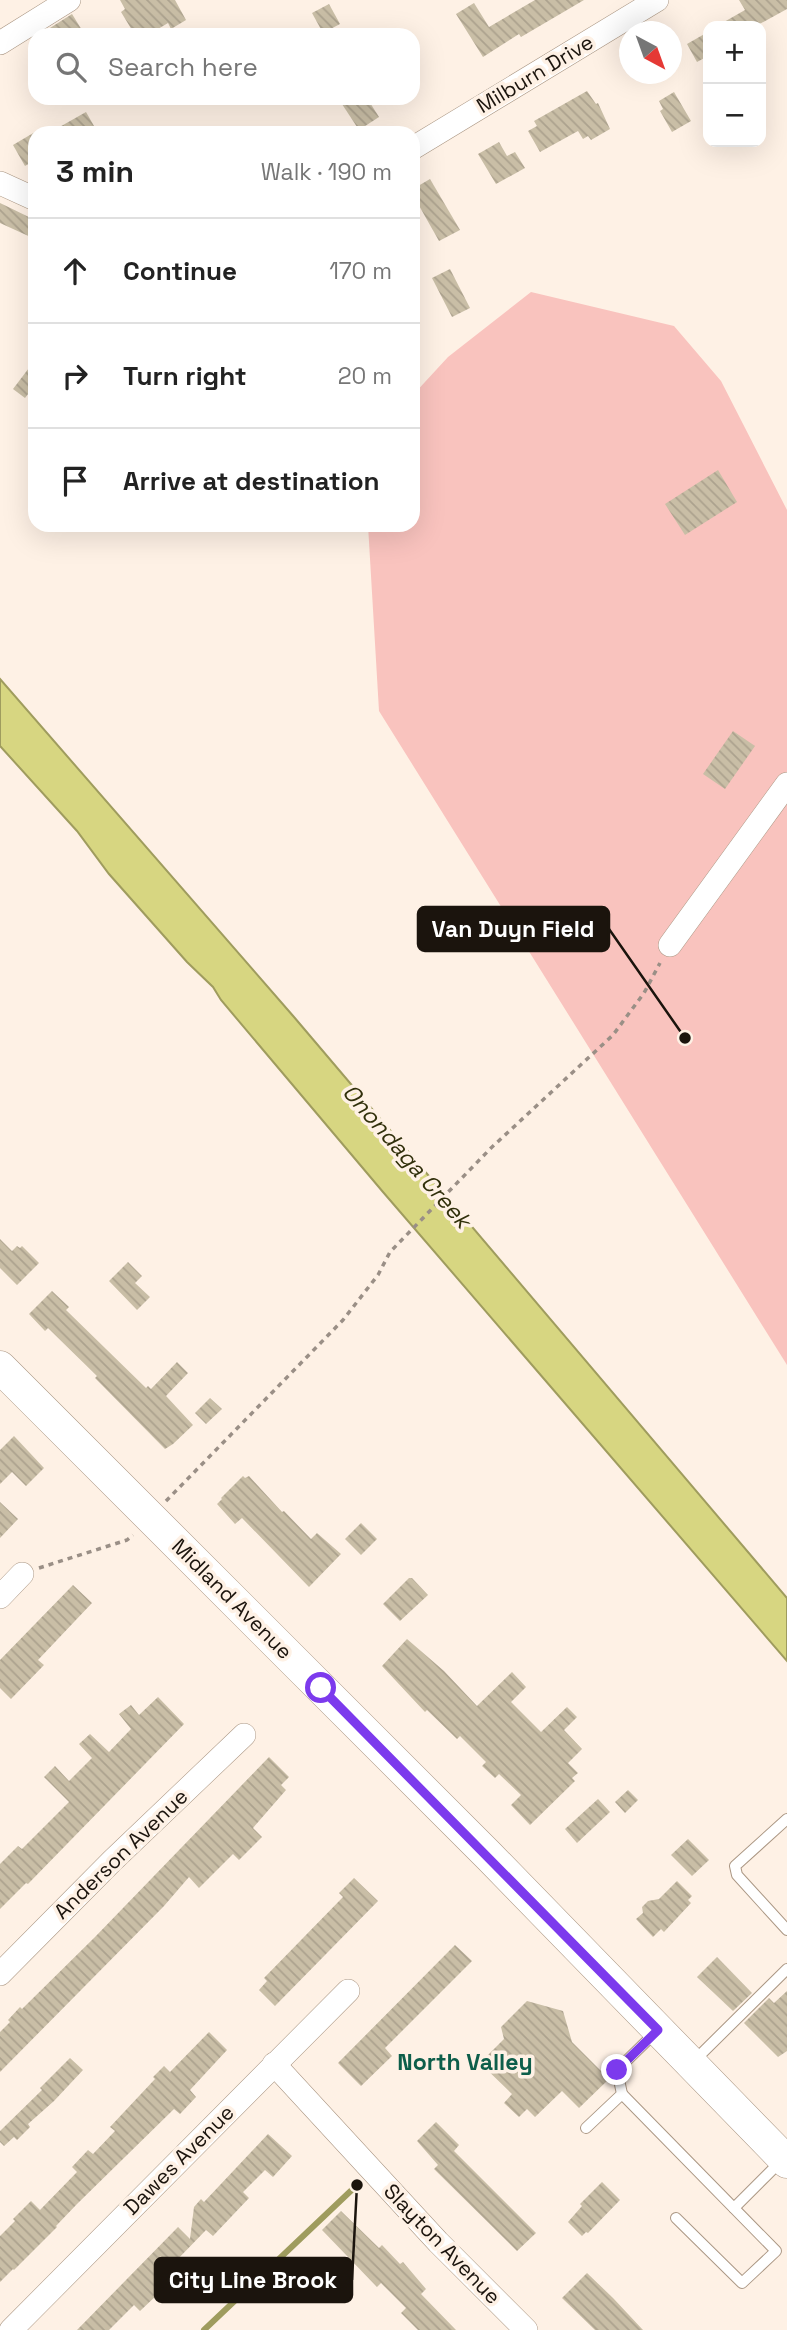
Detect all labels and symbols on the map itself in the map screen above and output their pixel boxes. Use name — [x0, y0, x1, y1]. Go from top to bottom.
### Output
north arrow — [619, 21, 682, 84]
street label: Milburn Drive — [472, 28, 598, 119]
callout: Van Duyn Field — [418, 907, 609, 951]
text: Van Duyn Field — [432, 914, 594, 944]
water label: Onondaga Creek — [336, 1077, 480, 1237]
street label: Midland Avenue — [166, 1533, 298, 1665]
route start — [305, 1672, 336, 1703]
street label: Anderson Avenue — [48, 1783, 193, 1924]
district label: North Valley — [397, 2047, 533, 2077]
route end — [601, 2054, 632, 2085]
street label: Dawes Avenue — [118, 2099, 240, 2221]
street label: Slayton Avenue — [378, 2178, 507, 2310]
callout: City Line Brook — [155, 2258, 352, 2302]
text: City Line Brook — [169, 2265, 337, 2295]

